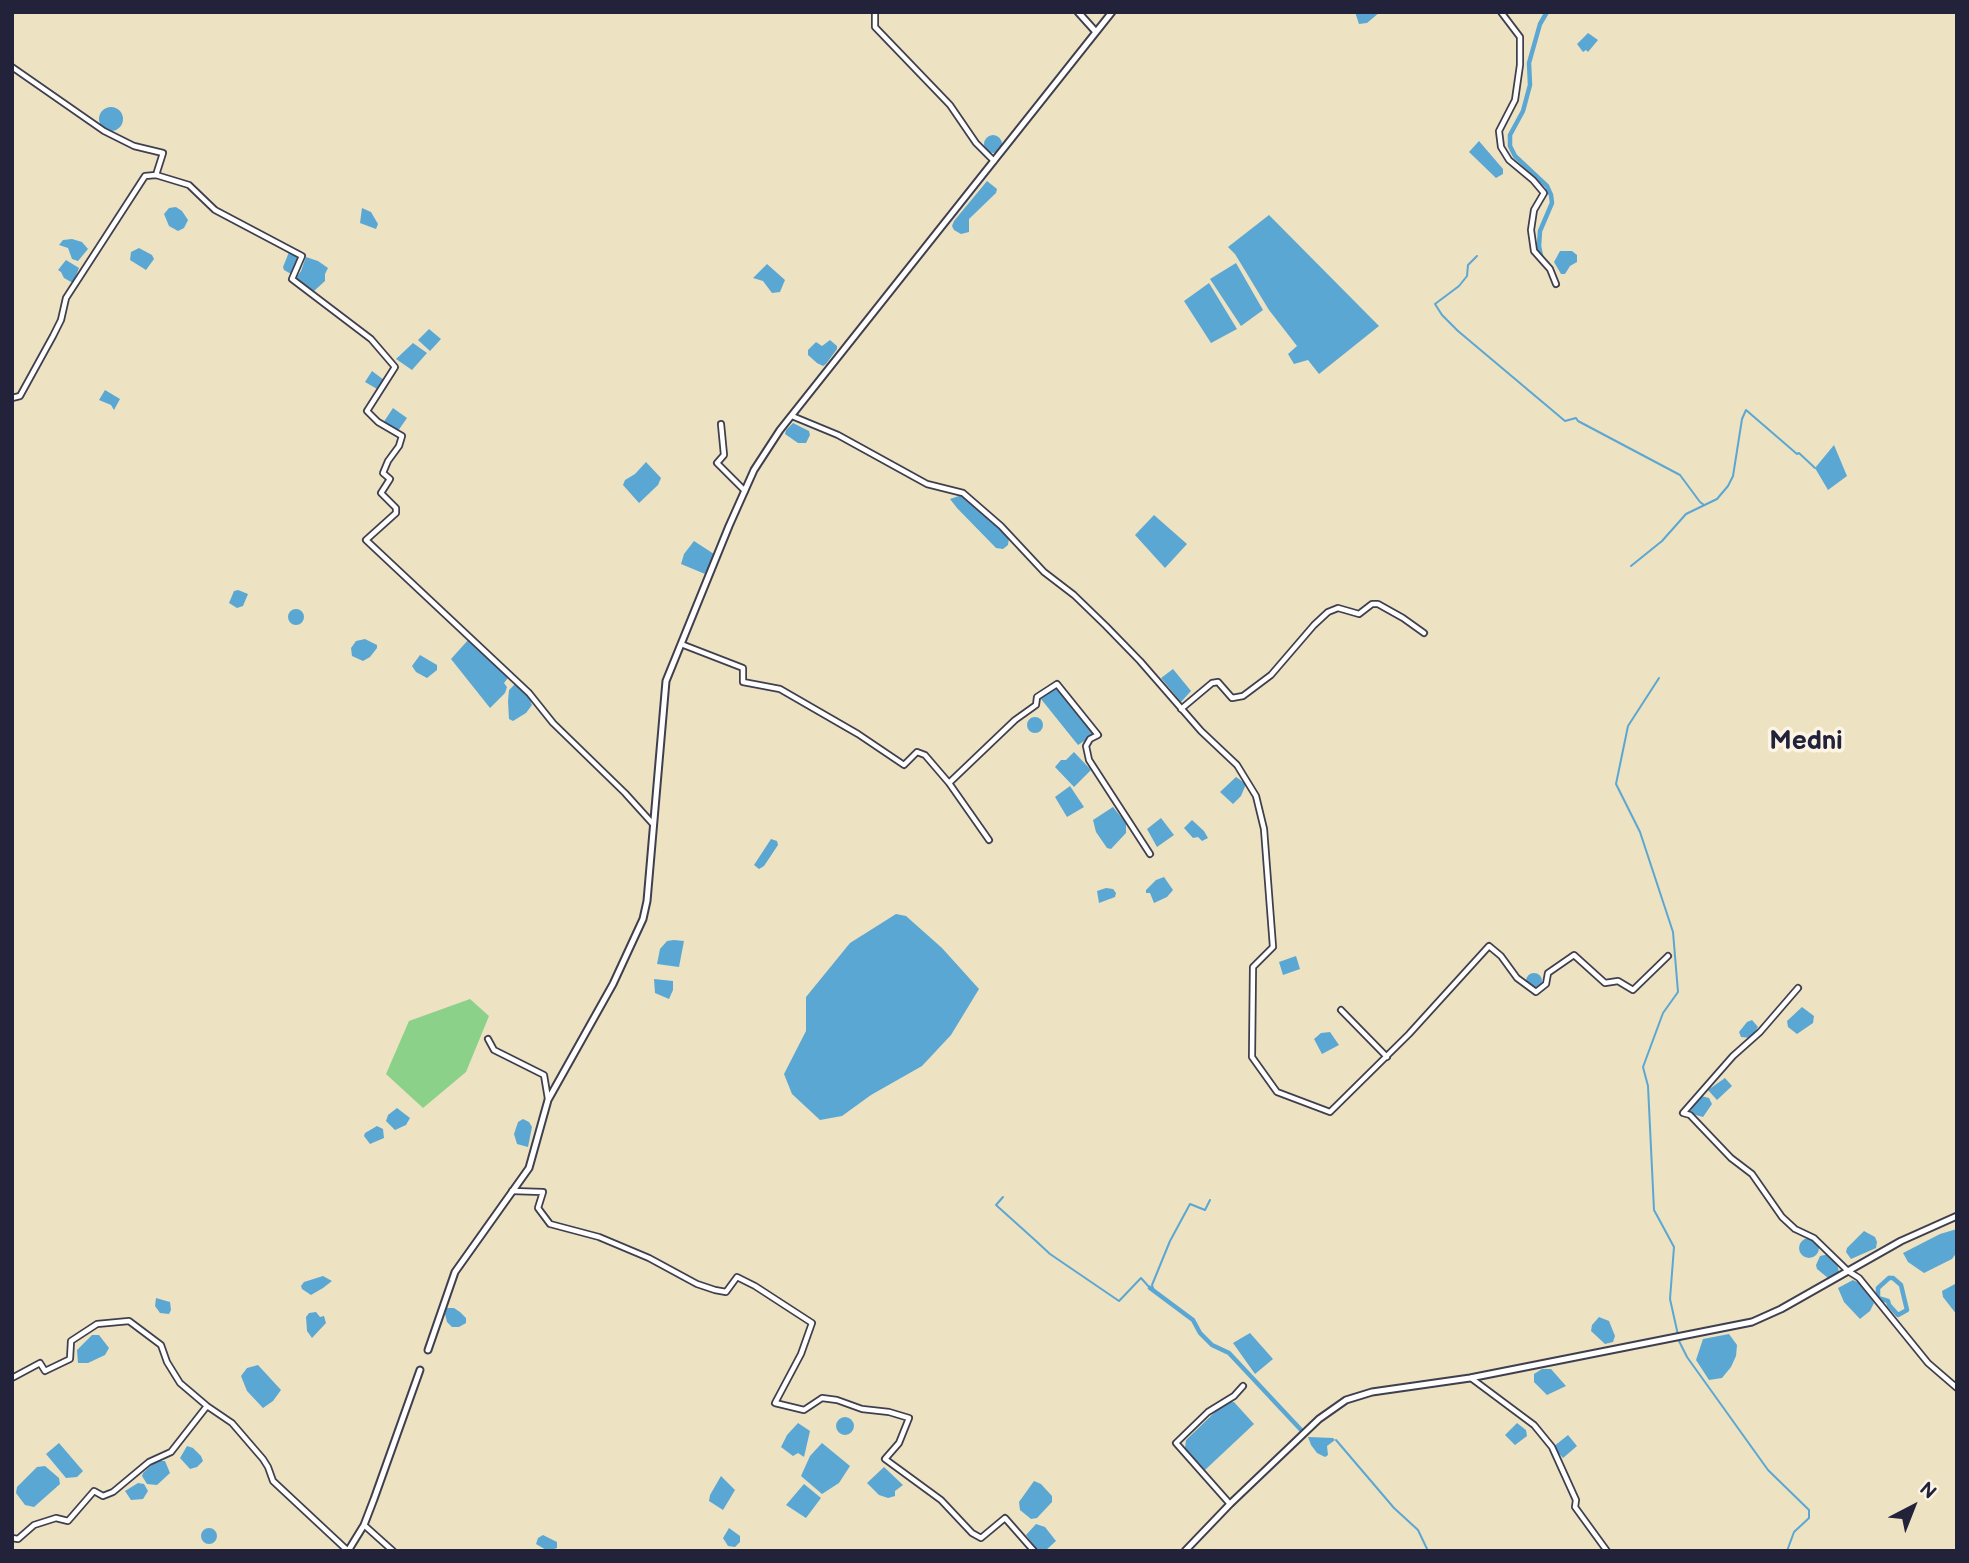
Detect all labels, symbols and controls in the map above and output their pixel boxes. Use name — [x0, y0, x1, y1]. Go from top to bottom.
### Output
district label: Medni — [1769, 726, 1843, 758]
north arrow — [1878, 1472, 1948, 1542]
text: N — [1914, 1478, 1940, 1504]

